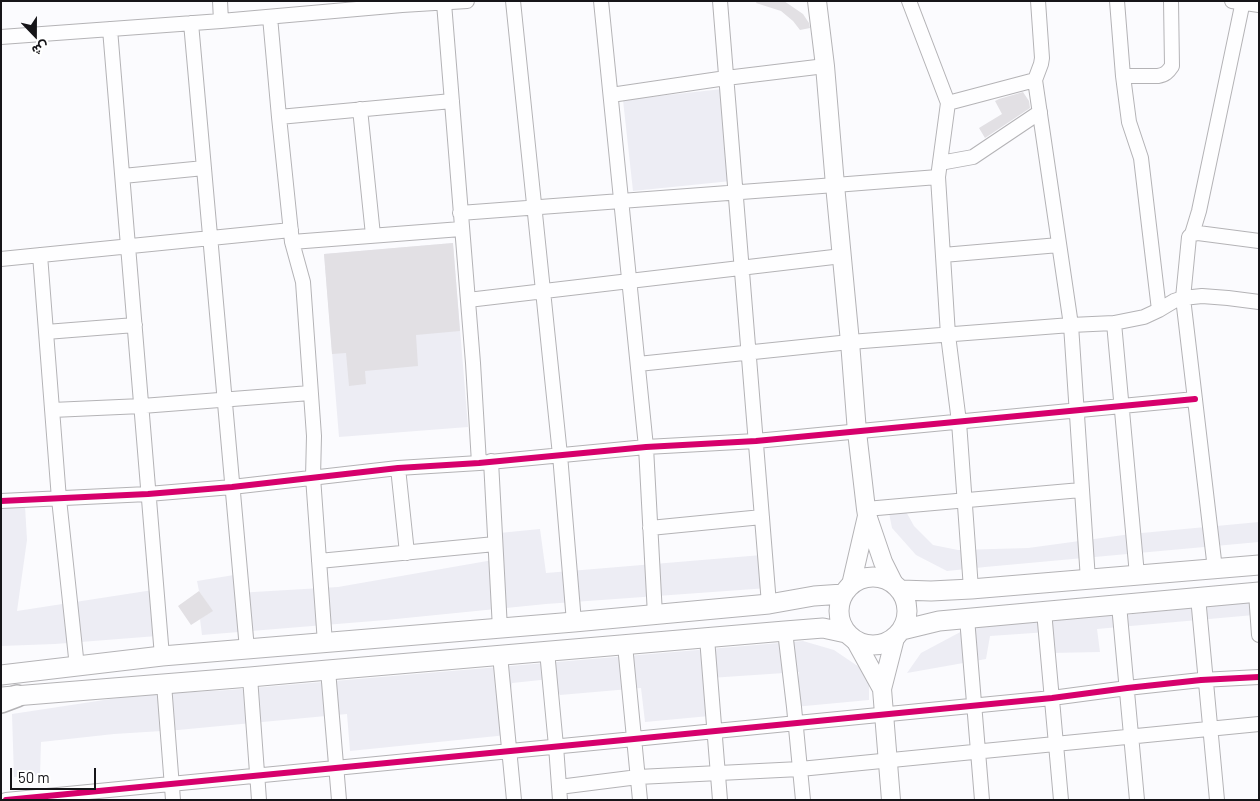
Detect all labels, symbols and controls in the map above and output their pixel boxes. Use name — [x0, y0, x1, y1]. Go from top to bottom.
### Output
north arrow — [10, 10, 60, 60]
text: ش — [30, 38, 52, 60]
scale bar — [12, 758, 99, 790]
text: 50 m — [18, 768, 50, 786]

